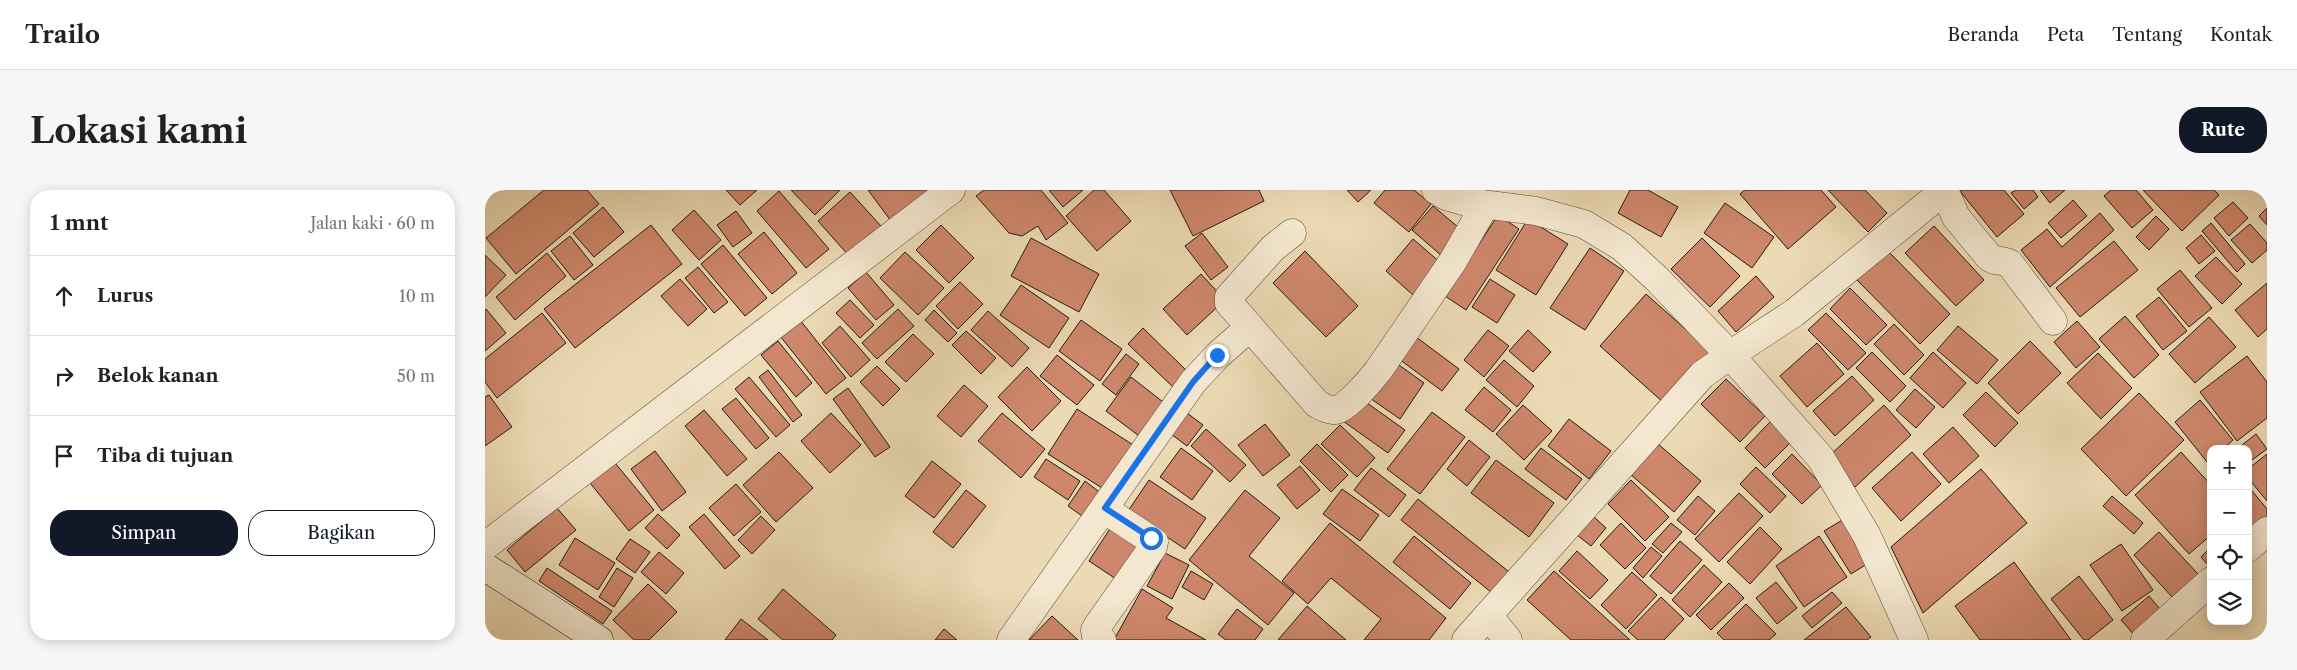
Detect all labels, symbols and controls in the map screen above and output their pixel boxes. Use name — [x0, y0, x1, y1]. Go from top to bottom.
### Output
text: Trailo — [25, 20, 100, 49]
text: Beranda — [1948, 24, 2019, 46]
text: Peta — [2047, 24, 2084, 46]
text: Tentang — [2112, 24, 2182, 46]
text: Kontak — [2210, 24, 2272, 46]
button: Rute — [2179, 107, 2267, 153]
text: Lokasi kami — [30, 109, 247, 152]
text: 1 mnt — [50, 210, 108, 235]
text: Jalan kaki · 60 m — [310, 213, 435, 233]
icon: ahead — [50, 282, 78, 310]
text: Lurus — [97, 284, 153, 307]
text: 10 m — [399, 286, 435, 306]
route end — [1206, 344, 1229, 367]
icon: right — [50, 362, 78, 390]
text: Belok kanan — [97, 364, 219, 387]
text: 50 m — [397, 366, 435, 386]
icon: arrive — [50, 442, 78, 470]
text: Tiba di tujuan — [97, 444, 233, 467]
map controls — [2207, 445, 2252, 625]
button: + — [2207, 445, 2252, 490]
button: − — [2207, 490, 2252, 535]
button: Simpan — [50, 510, 238, 556]
button: Bagikan — [248, 510, 435, 556]
route start — [1140, 527, 1163, 550]
button: locate — [2207, 535, 2252, 580]
button: layers — [2207, 580, 2252, 625]

